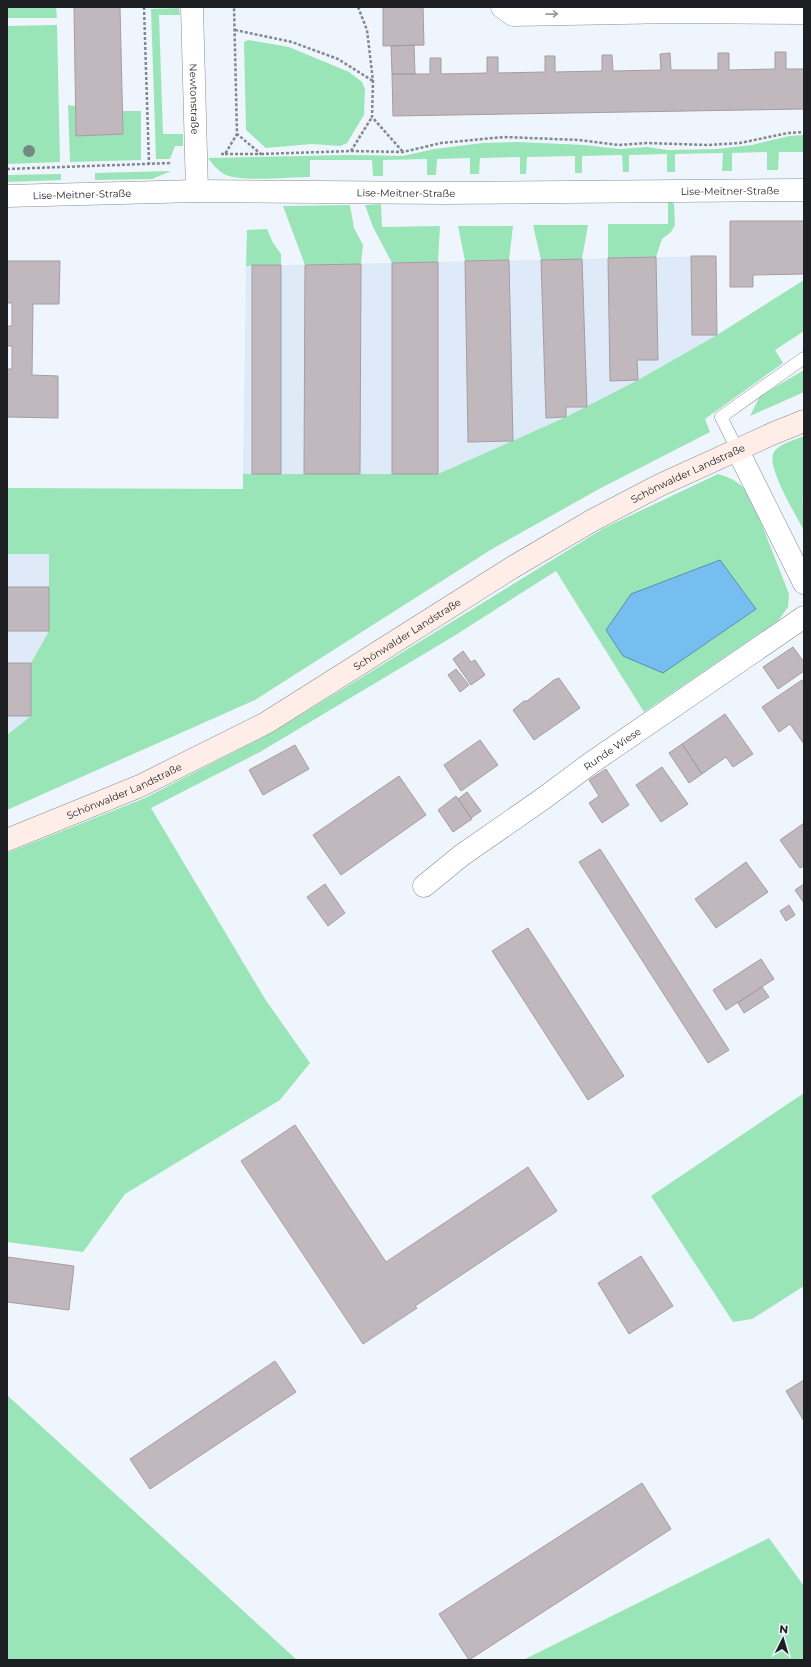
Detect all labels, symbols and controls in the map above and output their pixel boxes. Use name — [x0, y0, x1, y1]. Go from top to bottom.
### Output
one-way arrow — [545, 10, 558, 18]
street label: Newtonstraße — [187, 63, 201, 135]
street label: Lise-Meitner-Straße — [681, 184, 779, 198]
street label: Lise-Meitner-Straße — [357, 186, 455, 200]
street label: Lise-Meitner-Straße — [33, 187, 131, 202]
street label: Schönwalder Landstraße — [629, 441, 747, 506]
street label: Schönwalder Landstraße — [351, 596, 463, 673]
street label: Runde Wiese — [581, 725, 644, 773]
street label: Schönwalder Landstraße — [65, 760, 184, 822]
north arrow — [763, 1619, 803, 1659]
text: N — [779, 1622, 789, 1636]

